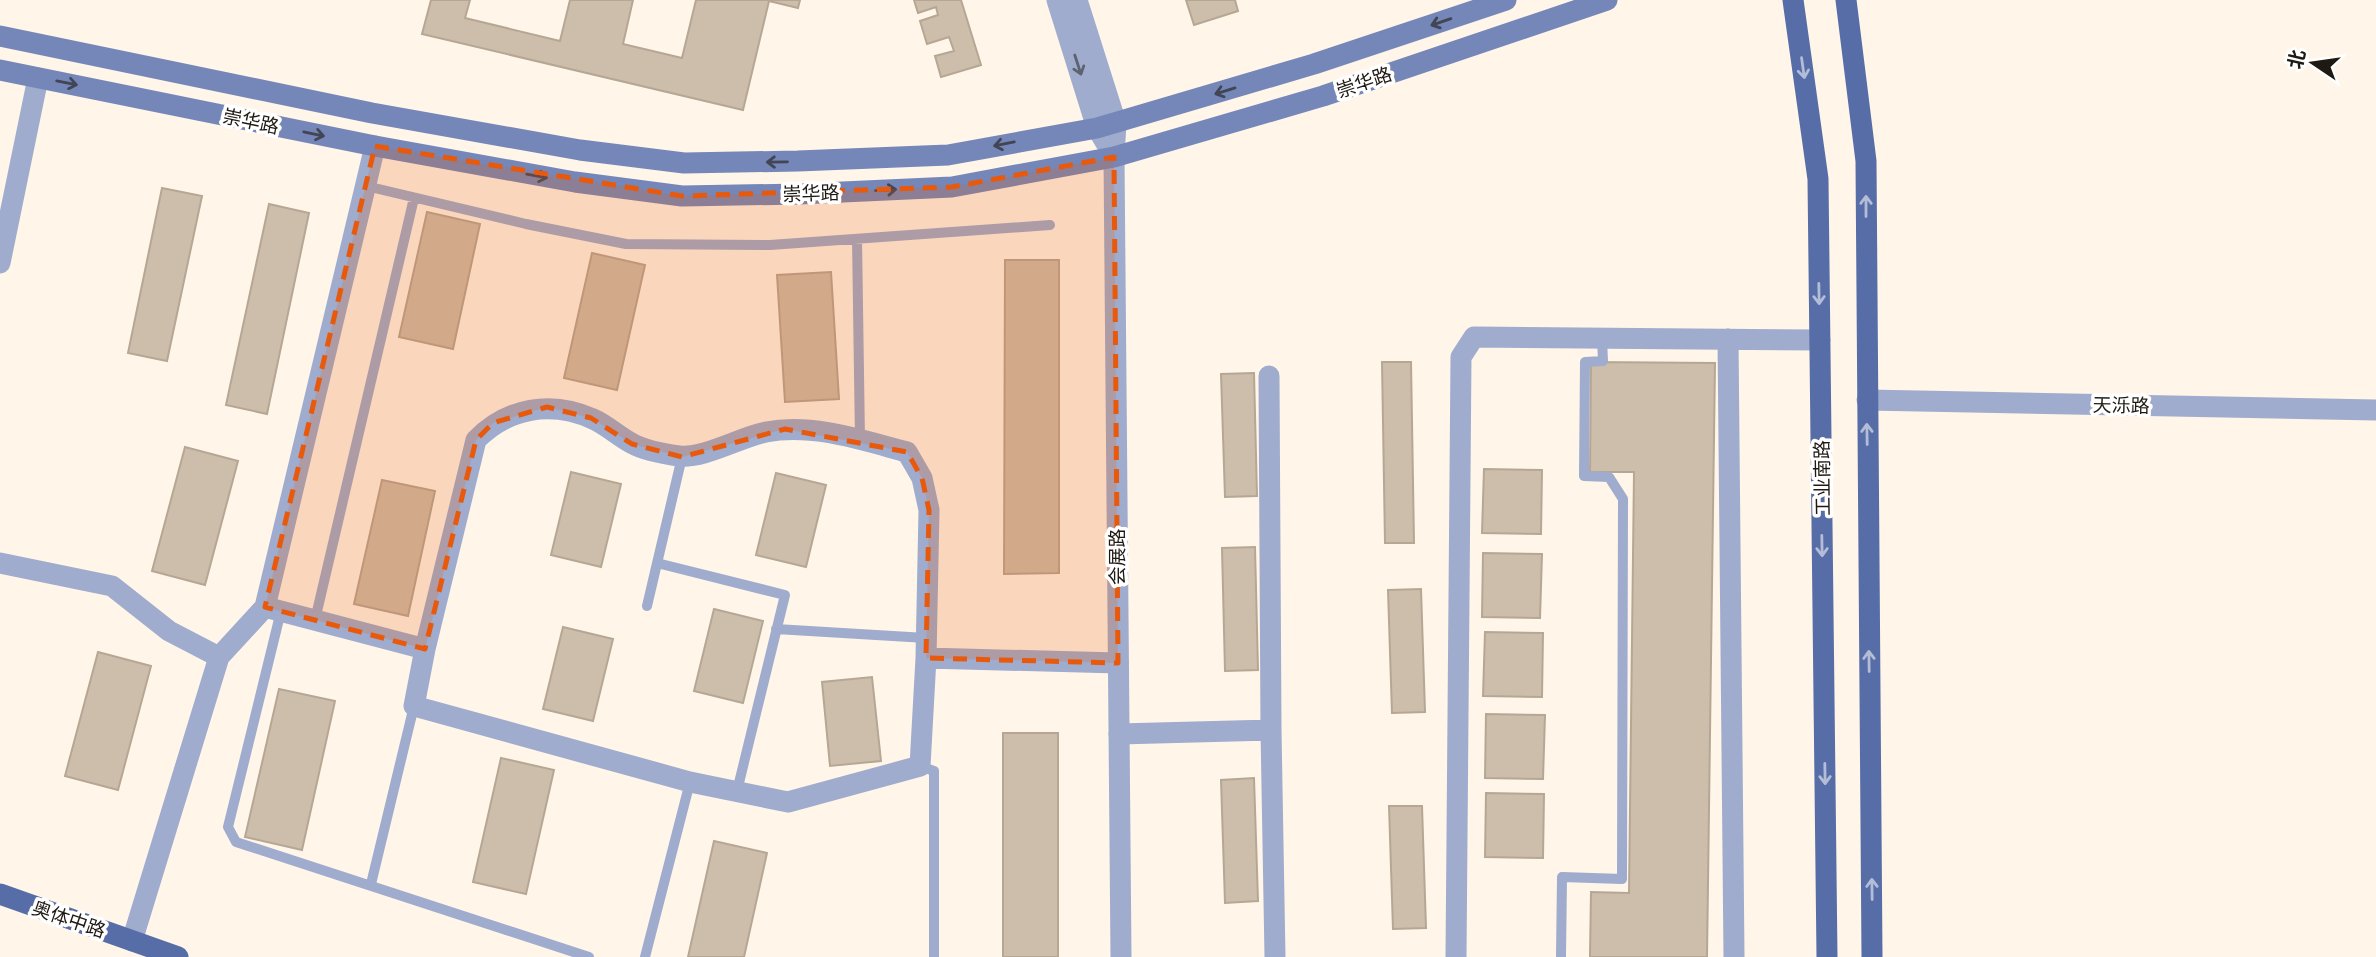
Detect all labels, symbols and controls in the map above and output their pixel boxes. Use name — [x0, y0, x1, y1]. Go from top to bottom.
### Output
one-way arrow — [1431, 17, 1453, 29]
north arrow — [2278, 28, 2348, 98]
text: 北 — [2282, 47, 2311, 71]
one-way arrow — [1073, 53, 1086, 75]
one-way arrow — [1796, 56, 1809, 78]
street label: 崇华路 — [1333, 60, 1395, 104]
one-way arrow — [55, 77, 78, 91]
one-way arrow — [1214, 85, 1236, 98]
street label: 崇华路 — [220, 102, 282, 140]
one-way arrow — [302, 127, 325, 141]
one-way arrow — [993, 138, 1016, 151]
one-way arrow — [766, 155, 789, 169]
one-way arrow — [525, 169, 548, 183]
street label: 崇华路 — [782, 179, 840, 207]
one-way arrow — [874, 183, 897, 196]
one-way arrow — [1859, 195, 1873, 218]
one-way arrow — [1813, 282, 1826, 305]
street label: 天泺路 — [2092, 392, 2150, 418]
one-way arrow — [1860, 423, 1874, 446]
street label: 工业南路 — [1808, 440, 1836, 516]
street label: 会展路 — [1104, 528, 1130, 586]
one-way arrow — [1816, 534, 1829, 557]
one-way arrow — [1862, 650, 1876, 673]
one-way arrow — [1818, 762, 1832, 785]
one-way arrow — [1865, 878, 1879, 901]
street label: 奥体中路 — [29, 894, 109, 944]

